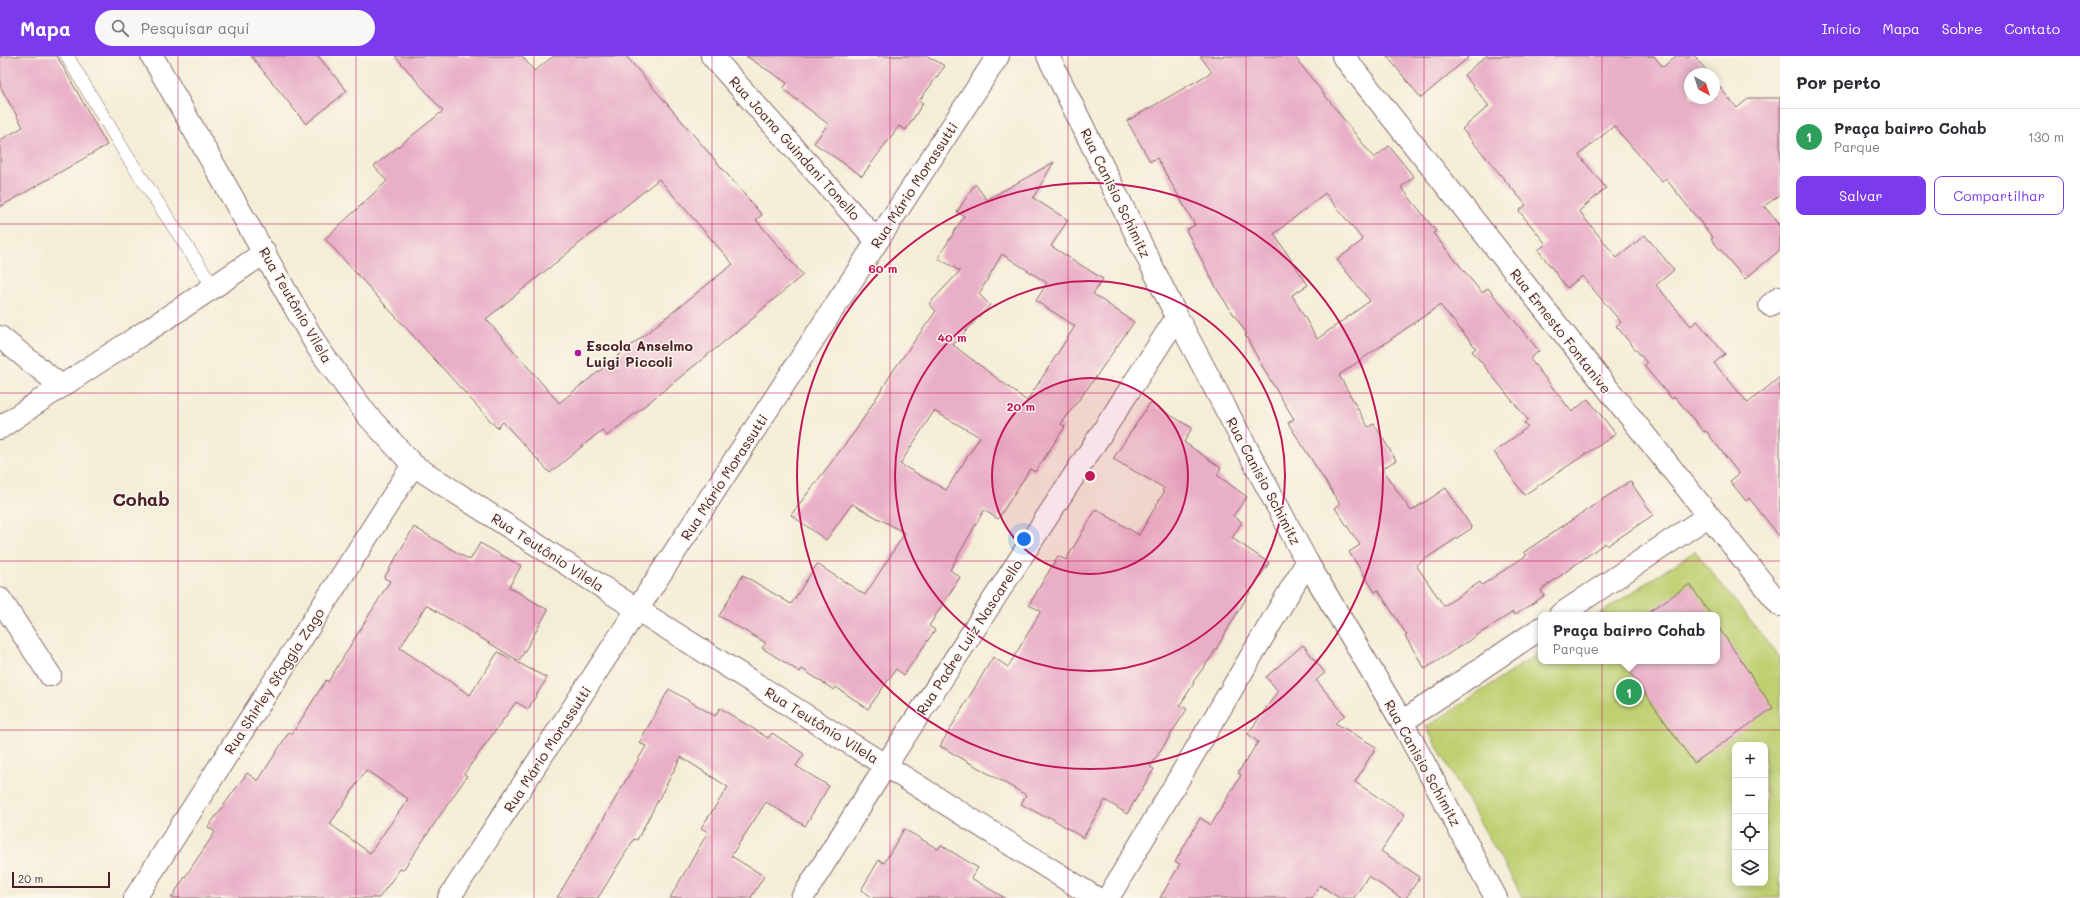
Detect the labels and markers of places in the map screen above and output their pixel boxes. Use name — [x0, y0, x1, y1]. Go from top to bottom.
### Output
place label: Escola Anselmo Luigi Piccoli — [586, 336, 693, 371]
marker: Escola Anselmo Luigi Piccoli — [573, 348, 583, 358]
centre of rings — [1083, 469, 1097, 483]
pin: 1 — [1616, 677, 1642, 707]

